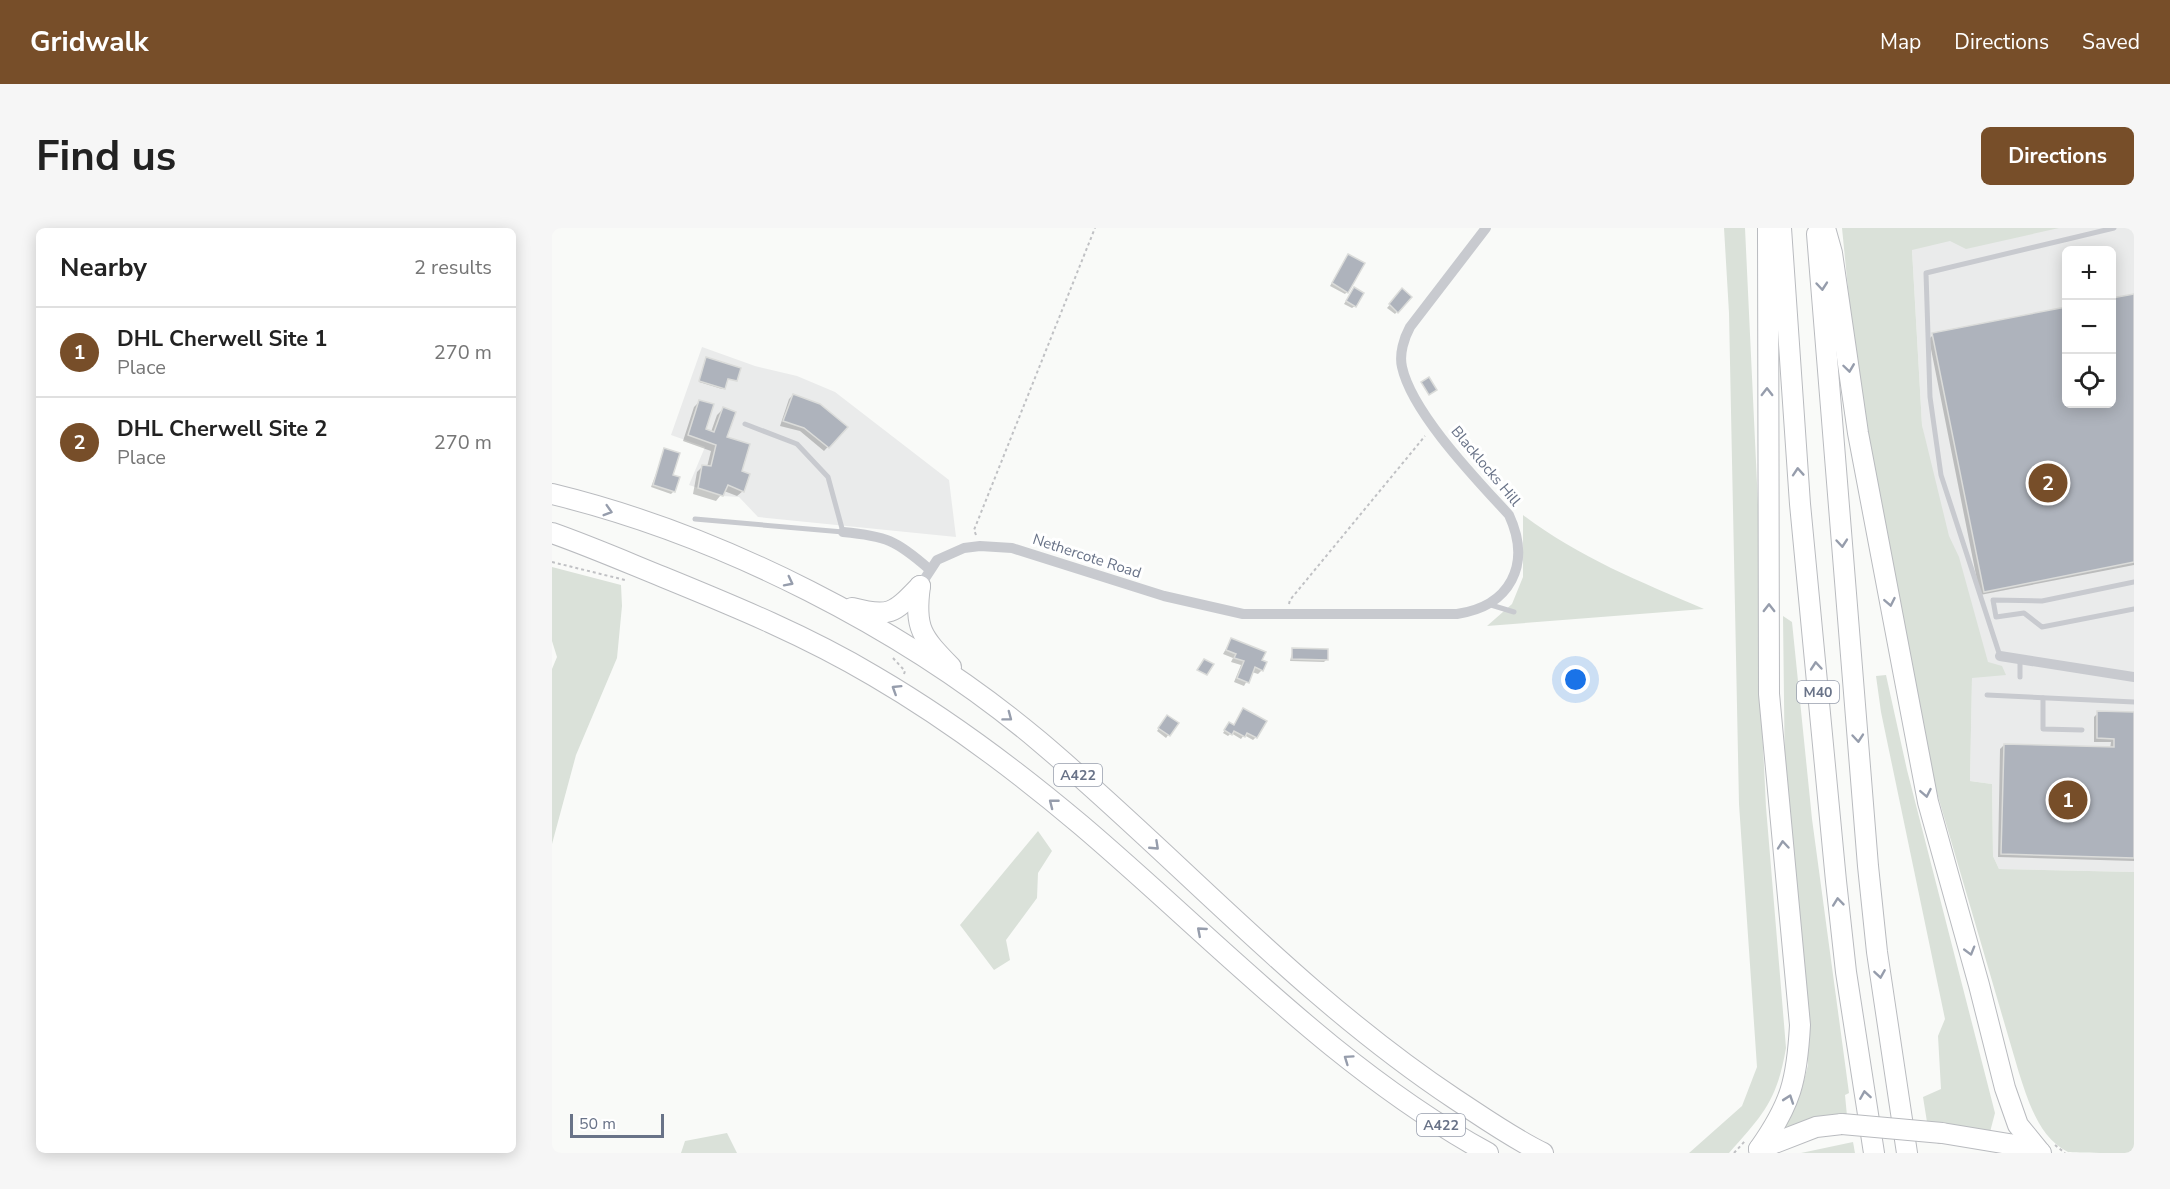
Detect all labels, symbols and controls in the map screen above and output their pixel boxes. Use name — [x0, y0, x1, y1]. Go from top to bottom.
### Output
text: Gridwalk — [30, 23, 148, 61]
text: Map — [1880, 28, 1921, 56]
text: Directions — [1954, 28, 2049, 56]
text: Saved — [2082, 28, 2140, 56]
button: Directions — [1981, 127, 2134, 185]
text: Find us — [36, 128, 176, 185]
map controls — [2062, 246, 2116, 408]
button: + — [2062, 246, 2116, 300]
text: Nearby — [60, 250, 147, 285]
text: 2 results — [414, 254, 492, 281]
one-way arrow — [1815, 282, 1828, 291]
button: − — [2062, 300, 2116, 354]
text: DHL Cherwell Site 1 — [117, 324, 327, 354]
text: 1 — [74, 339, 86, 366]
text: 270 m — [434, 339, 492, 366]
text: Place — [117, 354, 166, 381]
button: locate — [2062, 354, 2116, 408]
one-way arrow — [1842, 364, 1854, 373]
one-way arrow — [1761, 388, 1773, 397]
text: DHL Cherwell Site 2 — [117, 414, 327, 444]
street label: Blacklocks Hill — [1447, 422, 1526, 511]
text: 2 — [74, 429, 86, 456]
text: 270 m — [434, 429, 492, 456]
text: Place — [117, 444, 166, 471]
pin: 2 — [2028, 460, 2068, 506]
one-way arrow — [1792, 467, 1805, 477]
one-way arrow — [602, 504, 613, 516]
street label: Nethercote Road — [1030, 529, 1144, 583]
one-way arrow — [1835, 539, 1848, 548]
one-way arrow — [783, 575, 794, 586]
one-way arrow — [1883, 596, 1896, 606]
one-way arrow — [1763, 604, 1775, 613]
one-way arrow — [1810, 662, 1823, 671]
your location — [1561, 665, 1590, 694]
road number: M40 — [1797, 681, 1839, 703]
one-way arrow — [891, 685, 902, 696]
one-way arrow — [1002, 710, 1013, 721]
one-way arrow — [1851, 733, 1864, 742]
road number: A422 — [1054, 764, 1102, 786]
pin: 1 — [2048, 778, 2088, 822]
one-way arrow — [1919, 788, 1932, 798]
one-way arrow — [1049, 800, 1060, 811]
one-way arrow — [1148, 839, 1159, 850]
one-way arrow — [1777, 840, 1790, 849]
one-way arrow — [1832, 898, 1845, 907]
one-way arrow — [1197, 927, 1208, 938]
one-way arrow — [1963, 945, 1975, 955]
one-way arrow — [1873, 968, 1886, 978]
one-way arrow — [1343, 1055, 1354, 1066]
one-way arrow — [1859, 1091, 1872, 1101]
one-way arrow — [1781, 1094, 1794, 1105]
scale bar — [570, 1111, 664, 1138]
text: 50 m — [579, 1113, 616, 1135]
road number: A422 — [1417, 1114, 1465, 1136]

